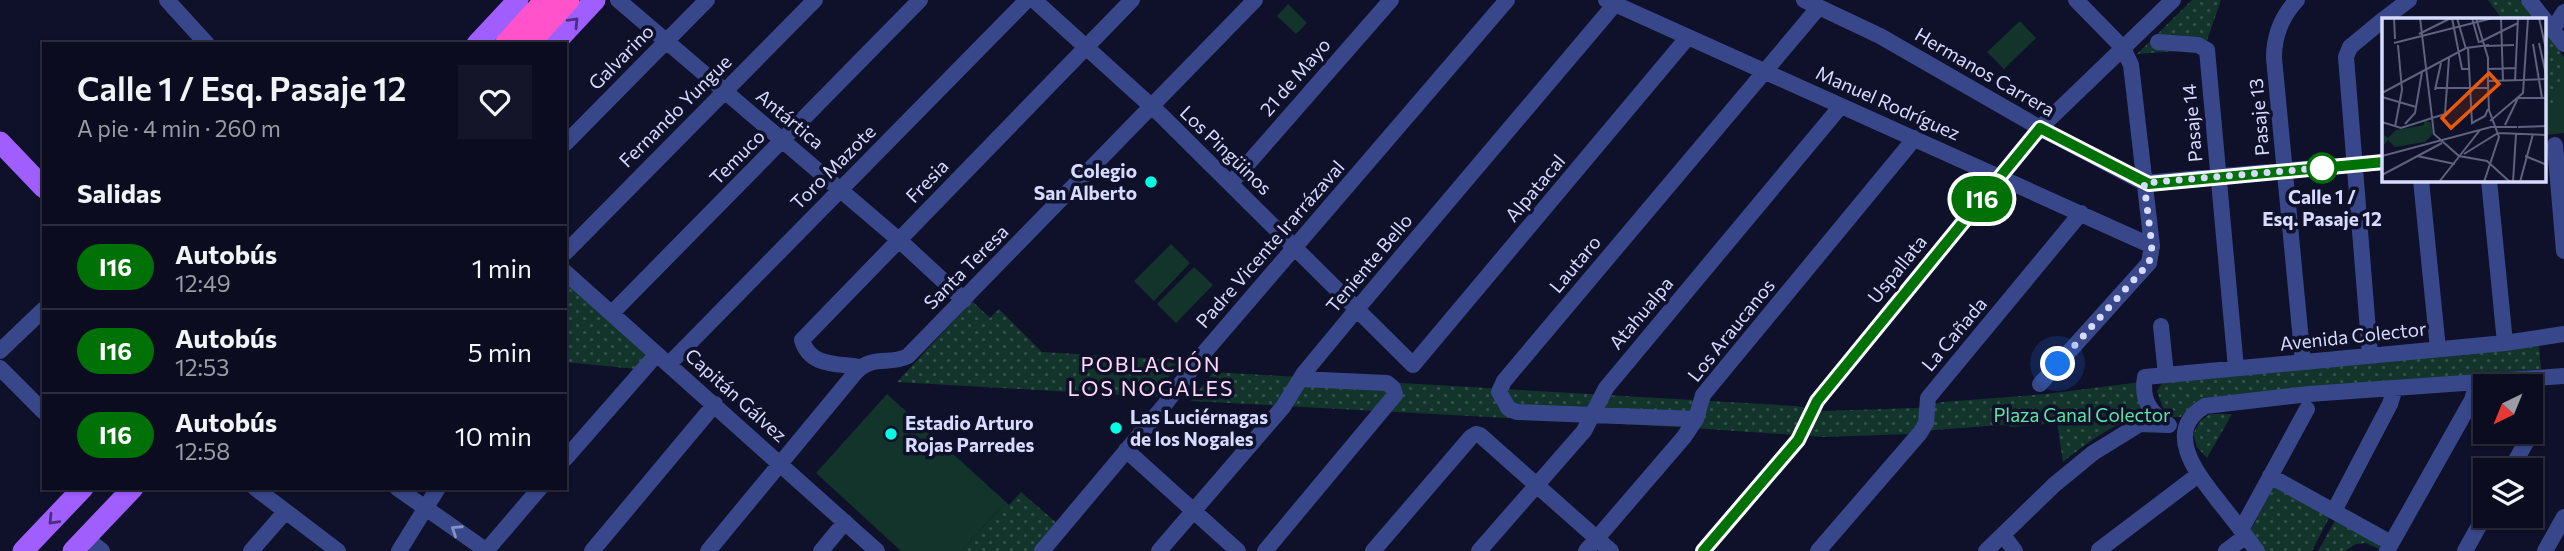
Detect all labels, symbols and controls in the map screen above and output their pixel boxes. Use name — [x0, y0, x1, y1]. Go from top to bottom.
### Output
one-way arrow — [566, 17, 579, 30]
inset map — [2382, 18, 2546, 182]
street label: Galvarino — [583, 19, 658, 94]
street label: Hermanos Carrera — [1911, 22, 2059, 121]
street label: 21 de Mayo — [1255, 33, 1335, 120]
street label: Fernando Yungue — [614, 50, 736, 172]
street label: Manuel Rodríguez — [1813, 60, 1964, 145]
button: heart — [458, 65, 532, 139]
text: Calle 1 / Esq. Pasaje 12 — [77, 67, 406, 108]
street label: Pasaje 13 — [2244, 77, 2273, 157]
street label: Pasaje 14 — [2177, 83, 2206, 163]
street label: Antártica — [752, 84, 829, 154]
street label: Los Pingüinos — [1176, 100, 1277, 199]
text: A pie · 4 min · 260 m — [77, 114, 281, 142]
street label: Toro Mazote — [785, 119, 880, 214]
street label: Temuco — [704, 124, 769, 189]
street label: Alpatacal — [1500, 149, 1569, 226]
marker: Calle 1 / Esq. Pasaje 12 — [2307, 153, 2337, 183]
street label: Fresia — [901, 154, 953, 207]
street label: Padre Vicente Irarrázaval — [1191, 155, 1349, 332]
place label: Colegio San Alberto — [1034, 159, 1137, 204]
marker: Colegio San Alberto — [1143, 174, 1159, 190]
line badge: I16 — [1942, 176, 2022, 222]
text: Salidas — [77, 177, 162, 208]
text: I16 — [1965, 184, 1999, 213]
place label: Calle 1 / Esq. Pasaje 12 — [2262, 185, 2382, 230]
street label: Teniente Bello — [1321, 209, 1417, 317]
street label: Santa Teresa — [919, 220, 1013, 314]
street label: Lautaro — [1544, 230, 1605, 297]
street label: Uspallata — [1862, 230, 1931, 307]
text: Autobús — [175, 238, 277, 269]
text: I16 — [99, 252, 132, 281]
text: 1 min — [472, 252, 532, 283]
text: 12:49 — [175, 269, 231, 297]
street label: Atahualpa — [1604, 272, 1678, 354]
street label: Los Araucanos — [1682, 274, 1779, 386]
street label: La Cañada — [1916, 292, 1991, 375]
street label: Avenida Colector — [2278, 316, 2428, 355]
text: Autobús — [175, 322, 277, 353]
text: I16 — [99, 336, 132, 365]
text: 5 min — [468, 336, 532, 367]
street label: Capitán Gálvez — [681, 343, 792, 446]
your location — [2040, 346, 2075, 381]
district label: POBLACIÓN LOS NOGALES — [1068, 351, 1234, 400]
text: 12:53 — [175, 353, 229, 381]
north arrow — [2473, 374, 2543, 444]
map controls — [2473, 374, 2543, 528]
park label: Plaza Canal Colector — [1993, 403, 2171, 426]
place label: Las Luciérnagas de los Nogales — [1130, 405, 1268, 450]
text: Autobús — [175, 406, 277, 437]
place label: Estadio Arturo Rojas Parredes — [905, 411, 1034, 456]
text: I16 — [99, 420, 132, 449]
text: 10 min — [455, 420, 532, 451]
marker: Las Luciérnagas de los Nogales — [1108, 420, 1124, 436]
marker: Estadio Arturo Rojas Parredes — [883, 426, 899, 442]
text: 12:58 — [175, 437, 230, 465]
button: layers — [2473, 458, 2543, 528]
one-way arrow — [48, 512, 61, 525]
one-way arrow — [450, 526, 463, 539]

